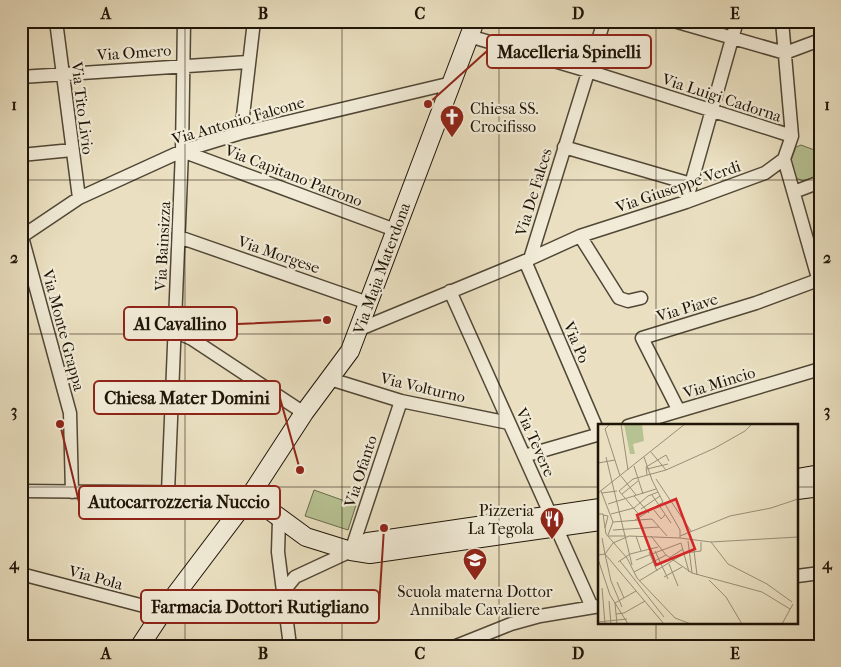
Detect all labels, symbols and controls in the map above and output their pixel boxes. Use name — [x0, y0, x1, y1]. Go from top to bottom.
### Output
text: A — [100, 4, 112, 23]
text: B — [258, 4, 268, 23]
text: C — [415, 4, 426, 23]
text: D — [572, 4, 584, 23]
text: E — [730, 4, 740, 23]
callout: Macelleria Spinelli — [487, 35, 651, 68]
street label: Via Omero — [95, 40, 172, 65]
text: Macelleria Spinelli — [496, 42, 642, 63]
street label: Via Tito Livio — [67, 60, 98, 155]
street label: Via Luigi Cadorna — [659, 69, 785, 126]
street label: Via Antonio Falcone — [169, 92, 307, 149]
text: 1 — [11, 95, 17, 114]
text: 1 — [824, 95, 830, 114]
place label: Chiesa SS. Crocifisso — [470, 99, 539, 136]
church icon: Chiesa SS. Crocifisso — [439, 104, 465, 138]
street label: Via Capitano Patrono — [221, 140, 365, 210]
street label: Via De Falces — [511, 146, 556, 239]
street label: Via Giuseppe Verdi — [612, 156, 743, 217]
street label: Via Maja Materdona — [349, 199, 414, 337]
street label: Via Bainsizza — [151, 200, 174, 292]
street label: Via Morgese — [234, 231, 322, 277]
text: 2 — [10, 248, 18, 267]
text: 2 — [823, 248, 831, 267]
street label: Via Monte Grappa — [38, 266, 89, 393]
street label: Via Piave — [653, 289, 720, 326]
callout: Al Cavallino — [124, 307, 237, 340]
text: Al Cavallino — [133, 314, 226, 335]
street label: Via Po — [559, 318, 594, 366]
street label: Via Mincio — [680, 363, 757, 403]
street label: Via Volturno — [378, 368, 467, 406]
callout: Chiesa Mater Domini — [94, 381, 280, 414]
text: Chiesa Mater Domini — [104, 388, 270, 409]
text: 3 — [11, 401, 17, 421]
text: 3 — [824, 401, 830, 421]
street label: Via Tevere — [512, 404, 559, 480]
inset map — [598, 424, 798, 624]
street label: Via Ofanto — [340, 433, 381, 510]
callout: Autocarrozzeria Nuccio — [79, 486, 280, 519]
text: Autocarrozzeria Nuccio — [87, 492, 270, 513]
place label: Pizzeria La Tegola — [468, 501, 535, 538]
restaurant icon: Pizzeria La Tegola — [539, 506, 565, 540]
school or university icon: Scuola materna Dottor Annibale Cavaliere — [462, 547, 488, 581]
text: 4 — [8, 554, 20, 574]
text: 4 — [821, 554, 833, 574]
street label: Via Pola — [66, 561, 125, 594]
place label: Scuola materna Dottor Annibale Cavaliere — [397, 582, 553, 619]
callout: Farmacia Dottori Rutigliano — [141, 590, 379, 623]
text: Farmacia Dottori Rutigliano — [150, 597, 369, 618]
text: A — [100, 644, 112, 663]
text: B — [258, 644, 268, 663]
text: C — [415, 644, 426, 663]
text: D — [572, 644, 584, 663]
text: E — [730, 644, 740, 663]

